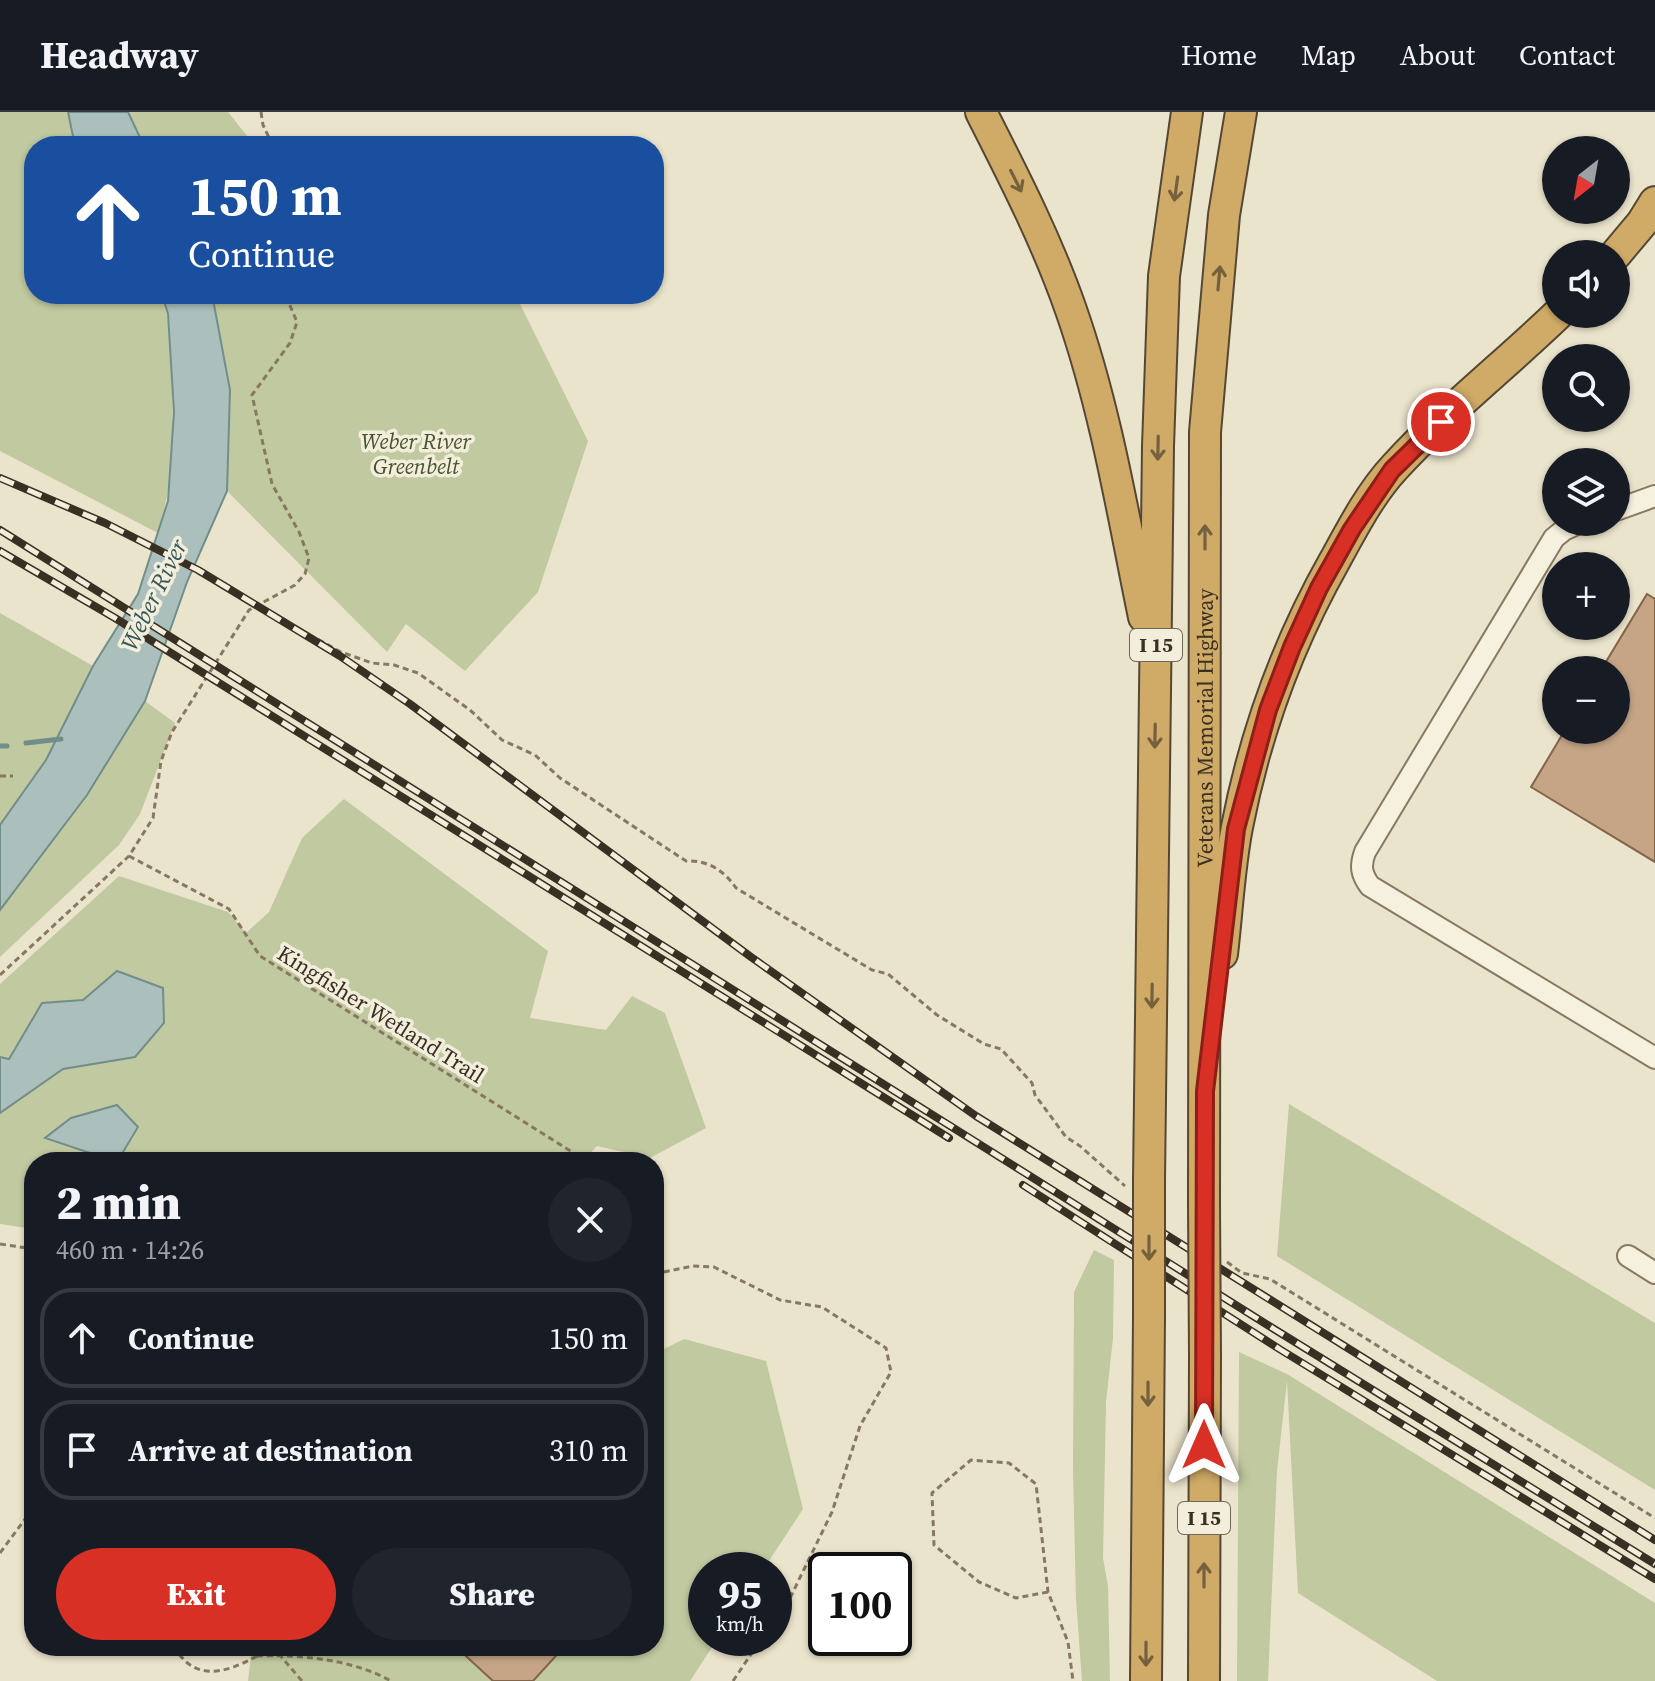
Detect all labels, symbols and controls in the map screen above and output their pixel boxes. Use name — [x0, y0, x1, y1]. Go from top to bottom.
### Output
text: Headway — [40, 29, 199, 81]
text: Home — [1181, 36, 1257, 74]
text: Map — [1301, 36, 1356, 74]
text: About — [1400, 36, 1475, 74]
text: Contact — [1519, 36, 1615, 74]
north arrow — [1542, 136, 1630, 224]
map controls — [1542, 136, 1630, 744]
text: 150 m — [188, 157, 342, 234]
icon: ahead — [56, 168, 160, 272]
one-way arrow — [1009, 169, 1024, 193]
one-way arrow — [1168, 176, 1183, 201]
text: Continue — [188, 230, 335, 279]
button: sound — [1542, 240, 1630, 328]
one-way arrow — [1211, 265, 1226, 292]
button: search — [1542, 344, 1630, 432]
pin — [1407, 388, 1475, 456]
icon: arrive — [1419, 400, 1463, 444]
park label: Weber River Greenbelt — [361, 426, 472, 481]
one-way arrow — [1150, 434, 1166, 461]
button: layers — [1542, 448, 1630, 536]
one-way arrow — [1197, 524, 1213, 551]
water label: Weber River — [112, 532, 195, 656]
button: + — [1542, 552, 1630, 640]
street label: Veterans Memorial Highway — [1189, 588, 1220, 867]
road number: I 15 — [1130, 629, 1182, 661]
button: − — [1542, 656, 1630, 744]
one-way arrow — [1147, 722, 1163, 749]
street label: Kingfisher Wetland Trail — [272, 938, 490, 1090]
one-way arrow — [1144, 982, 1159, 1009]
text: 2 min — [56, 1169, 181, 1235]
button: close — [548, 1178, 632, 1262]
text: 460 m · 14:26 — [56, 1232, 204, 1268]
one-way arrow — [1141, 1234, 1157, 1261]
icon: ahead — [60, 1316, 104, 1360]
text: Continue — [128, 1318, 254, 1359]
text: 150 m — [549, 1318, 628, 1359]
one-way arrow — [1140, 1380, 1156, 1407]
position arrow — [1162, 1403, 1246, 1487]
icon: arrive — [60, 1428, 104, 1472]
text: Arrive at destination — [128, 1430, 413, 1471]
text: 310 m — [549, 1430, 628, 1471]
road number: I 15 — [1178, 1502, 1230, 1534]
button: Exit — [56, 1548, 336, 1640]
button: Share — [352, 1548, 632, 1640]
speed limit sign: 100 — [808, 1552, 912, 1656]
one-way arrow — [1196, 1562, 1212, 1589]
text: 95 — [718, 1567, 762, 1621]
text: km/h — [716, 1610, 764, 1638]
one-way arrow — [1138, 1640, 1154, 1667]

